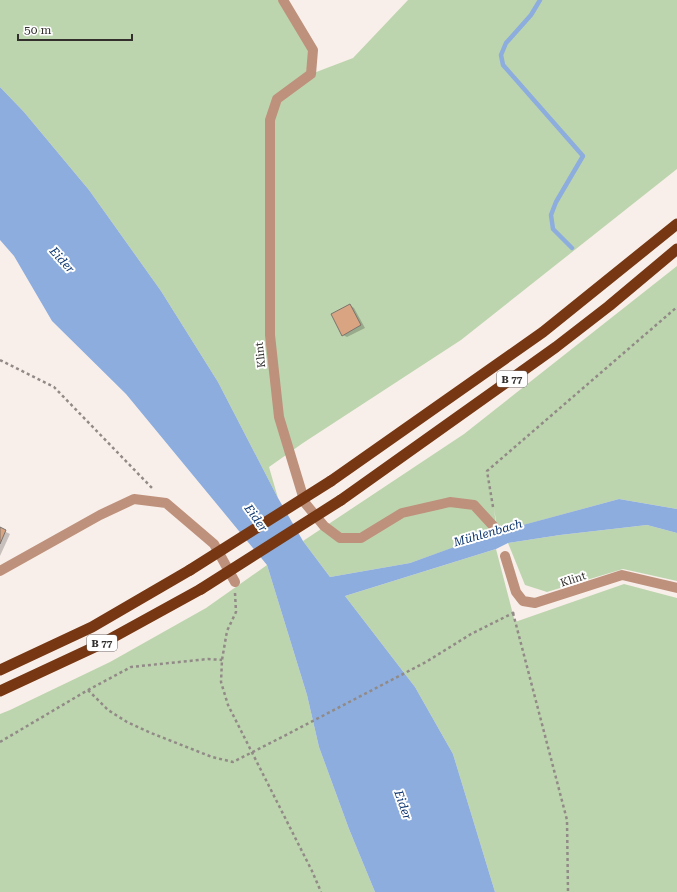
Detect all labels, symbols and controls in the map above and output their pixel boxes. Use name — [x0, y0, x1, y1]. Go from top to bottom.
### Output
scale bar — [18, 16, 132, 42]
text: 50 m — [24, 23, 51, 37]
water label: Eider — [46, 243, 77, 276]
street label: Klint — [253, 341, 268, 369]
road number: B 77 — [497, 371, 527, 387]
water label: Eider — [241, 501, 270, 534]
water label: Mühlenbach — [451, 517, 524, 550]
street label: Klint — [559, 569, 588, 590]
road number: B 77 — [87, 635, 117, 651]
water label: Eider — [391, 788, 415, 821]

